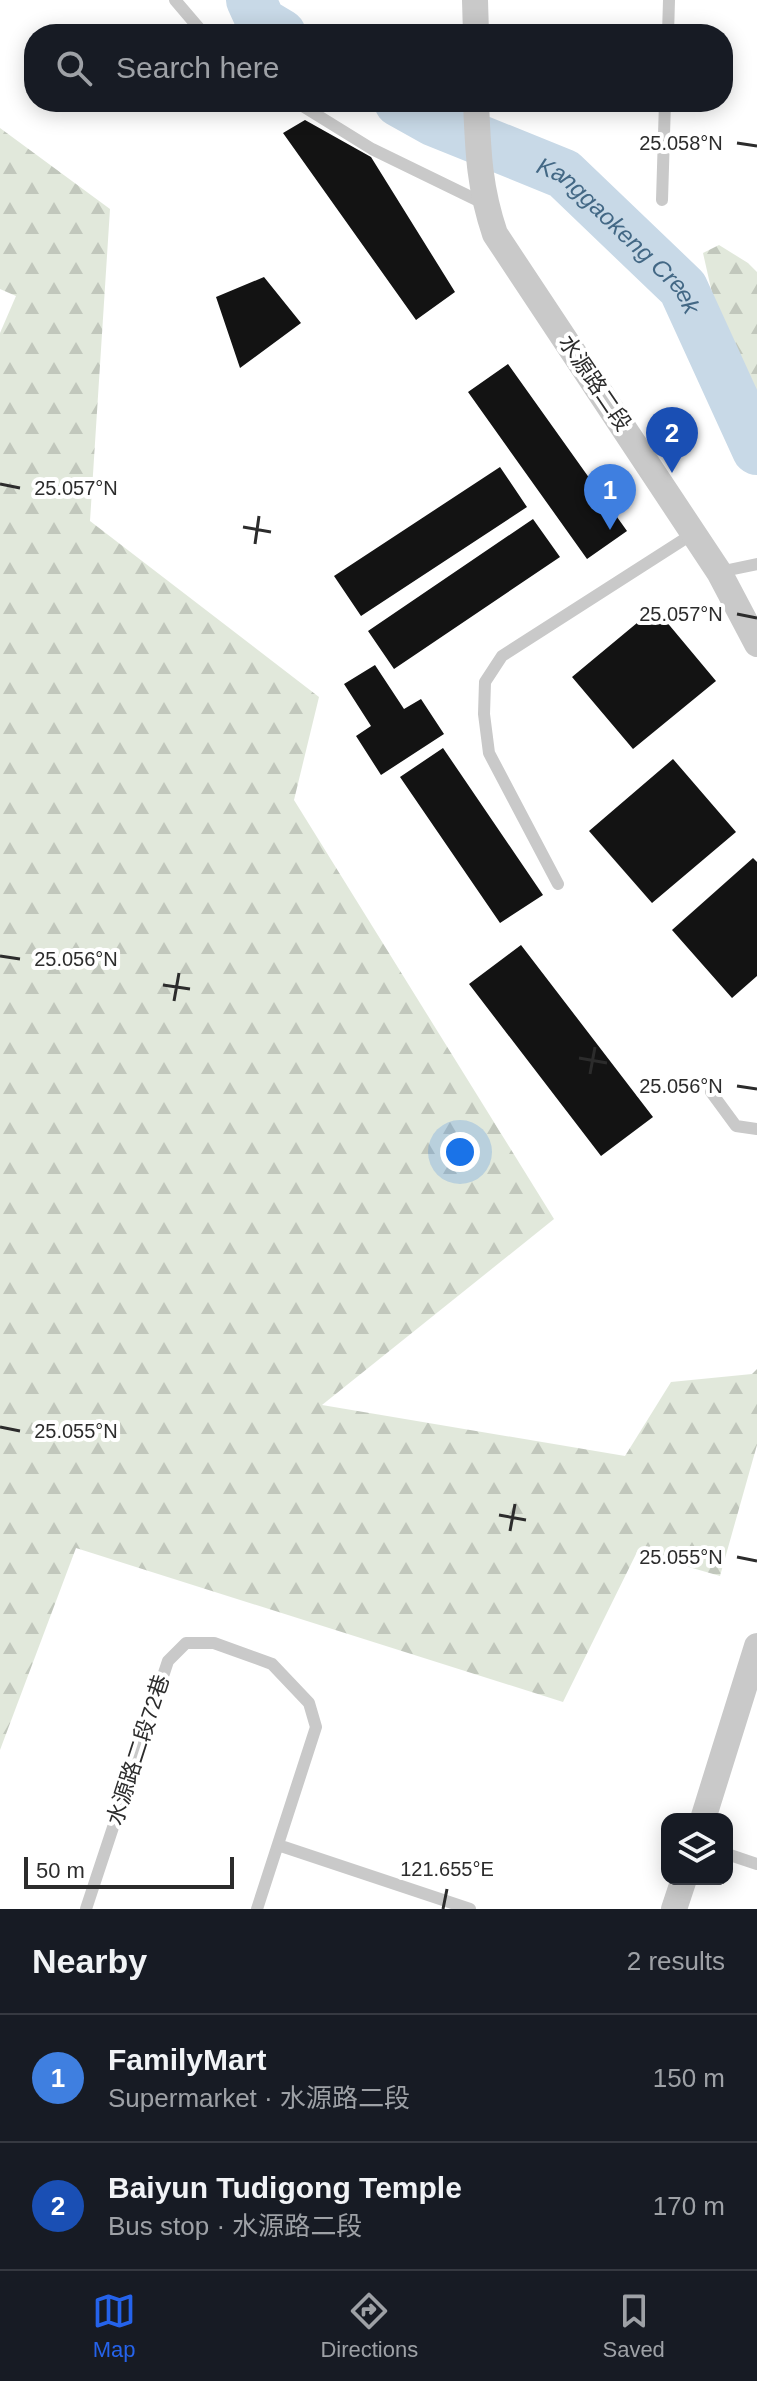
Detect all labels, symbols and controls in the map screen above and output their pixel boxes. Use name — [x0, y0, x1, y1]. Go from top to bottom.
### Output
search box — [24, 24, 733, 112]
icon: search — [52, 46, 96, 90]
text: Search here — [116, 51, 279, 84]
text: 25.058°N — [639, 132, 723, 154]
water label: Kanggaokeng Creek — [533, 151, 707, 319]
street label: 水源路二段 — [554, 330, 636, 436]
pin: 2 — [646, 407, 698, 473]
pin: 1 — [584, 464, 636, 530]
text: 25.057°N — [34, 477, 118, 499]
text: 25.057°N — [639, 603, 723, 625]
text: 25.056°N — [34, 948, 118, 970]
text: 25.056°N — [639, 1075, 723, 1097]
your location — [440, 1132, 480, 1172]
text: 25.055°N — [34, 1420, 118, 1442]
text: 25.055°N — [639, 1546, 723, 1568]
street label: 水源路二段72巷 — [102, 1672, 174, 1828]
map controls — [661, 1813, 733, 1885]
button: layers — [661, 1813, 733, 1885]
scale bar — [24, 1853, 234, 1889]
text: 50 m — [36, 1858, 85, 1883]
text: 121.655°E — [400, 1858, 494, 1880]
text: Nearby — [32, 1942, 147, 1980]
text: 2 results — [627, 1946, 725, 1976]
text: FamilyMart — [108, 2043, 266, 2076]
text: 1 — [51, 2063, 65, 2093]
text: 150 m — [653, 2063, 725, 2093]
text: Supermarket · 水源路二段 — [108, 2083, 410, 2113]
text: Baiyun Tudigong Temple — [108, 2171, 462, 2204]
text: 2 — [51, 2191, 65, 2221]
text: 170 m — [653, 2191, 725, 2221]
text: Bus stop · 水源路二段 — [108, 2211, 362, 2241]
tab: Map — [92, 2289, 136, 2363]
tab: Directions — [320, 2289, 418, 2363]
tab: Saved — [602, 2289, 665, 2363]

